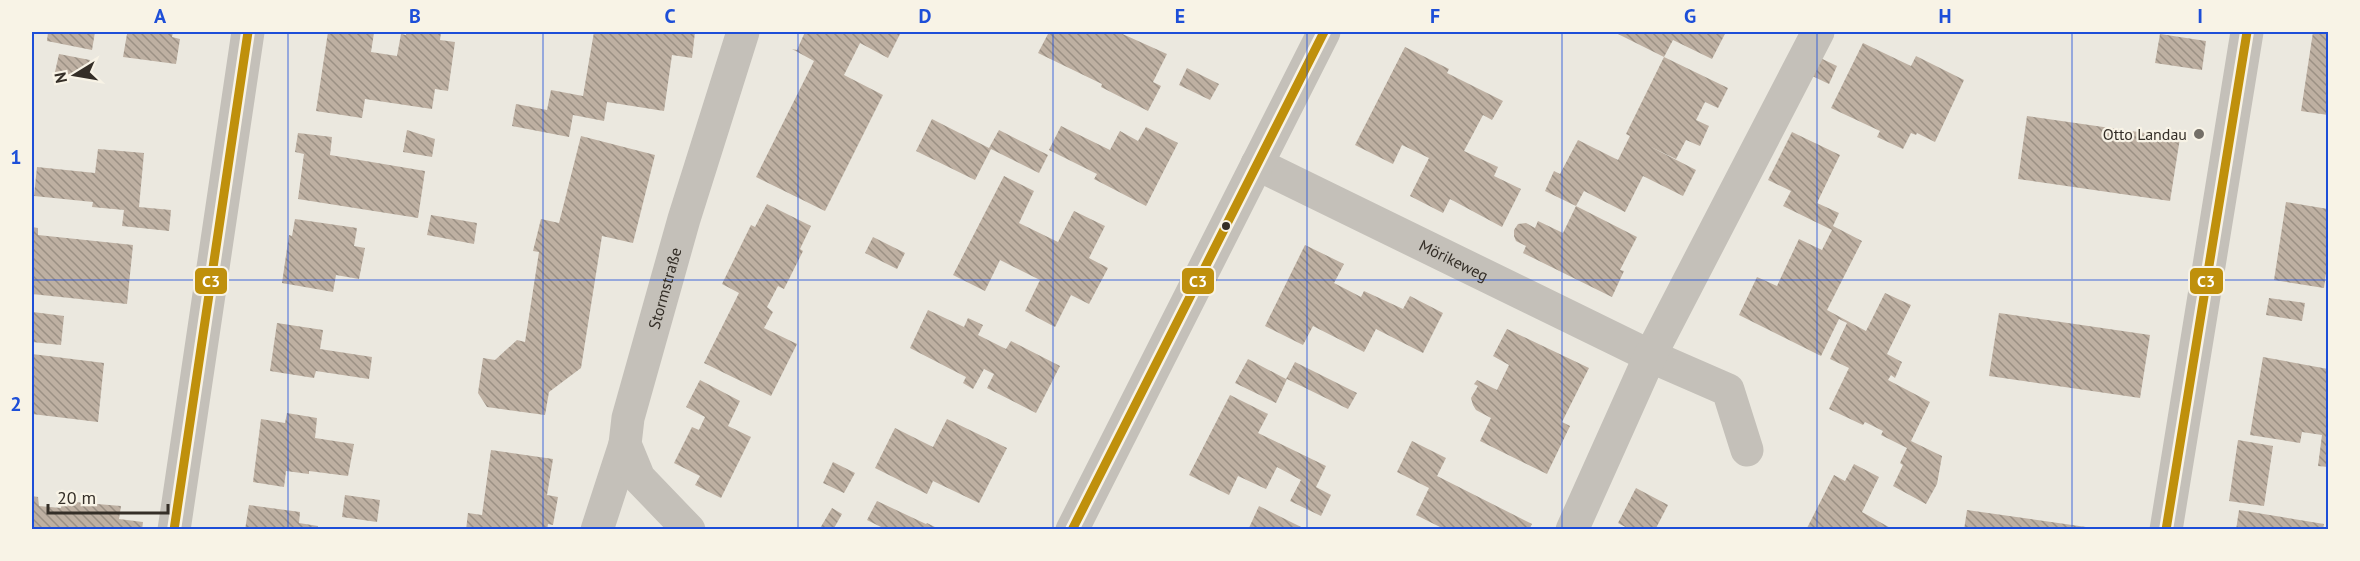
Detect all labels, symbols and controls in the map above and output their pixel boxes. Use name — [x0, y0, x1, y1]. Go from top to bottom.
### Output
text: A — [154, 3, 167, 29]
text: B — [409, 3, 421, 29]
text: C — [664, 3, 676, 29]
text: D — [919, 3, 932, 29]
text: E — [1175, 3, 1185, 29]
text: F — [1430, 3, 1440, 29]
text: G — [1684, 3, 1696, 29]
text: H — [1938, 3, 1952, 29]
text: I — [2197, 3, 2203, 29]
north arrow — [45, 45, 105, 105]
text: N — [49, 71, 71, 85]
place label: Otto Landau — [2103, 124, 2187, 144]
marker: Otto Landau — [2192, 127, 2206, 141]
text: 1 — [10, 144, 22, 170]
unlabelled marker — [1220, 220, 1232, 232]
street label: Mörikeweg — [1416, 235, 1492, 285]
street label: Stormstraße — [644, 245, 686, 331]
line badge: C3 — [194, 267, 228, 295]
line badge: C3 — [1181, 267, 1215, 295]
line badge: C3 — [2189, 267, 2224, 295]
text: C3 — [202, 271, 220, 291]
text: C3 — [1189, 271, 1207, 291]
text: C3 — [2197, 271, 2215, 291]
text: 2 — [10, 391, 22, 417]
scale bar — [48, 477, 168, 515]
text: 20 m — [57, 486, 96, 509]

